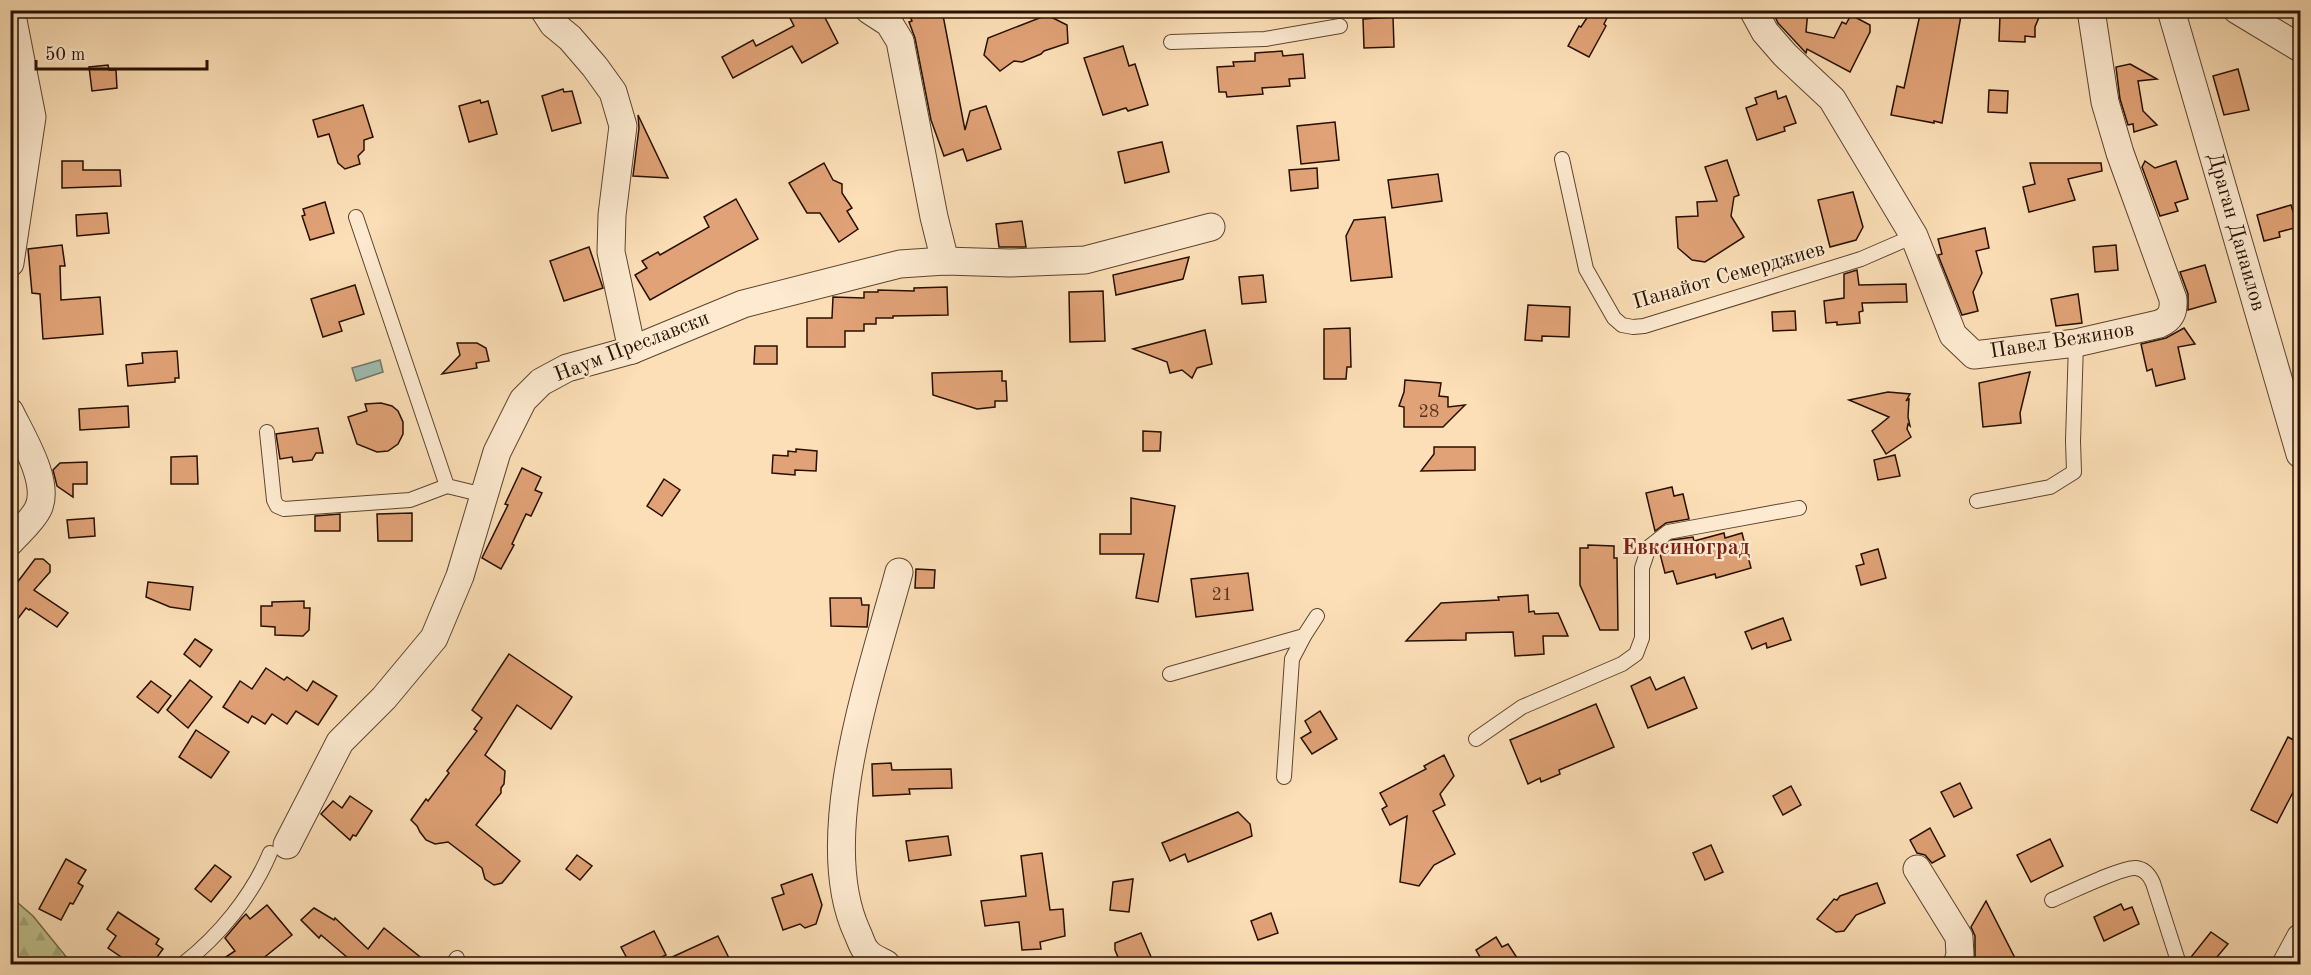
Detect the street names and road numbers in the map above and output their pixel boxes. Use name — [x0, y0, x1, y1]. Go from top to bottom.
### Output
street label: Драган Данаилов — [2203, 151, 2269, 313]
street label: Панайот Семерджиев — [1631, 239, 1827, 313]
street label: Наум Преславски — [552, 308, 712, 386]
street label: Павел Вежинов — [1988, 319, 2136, 363]

